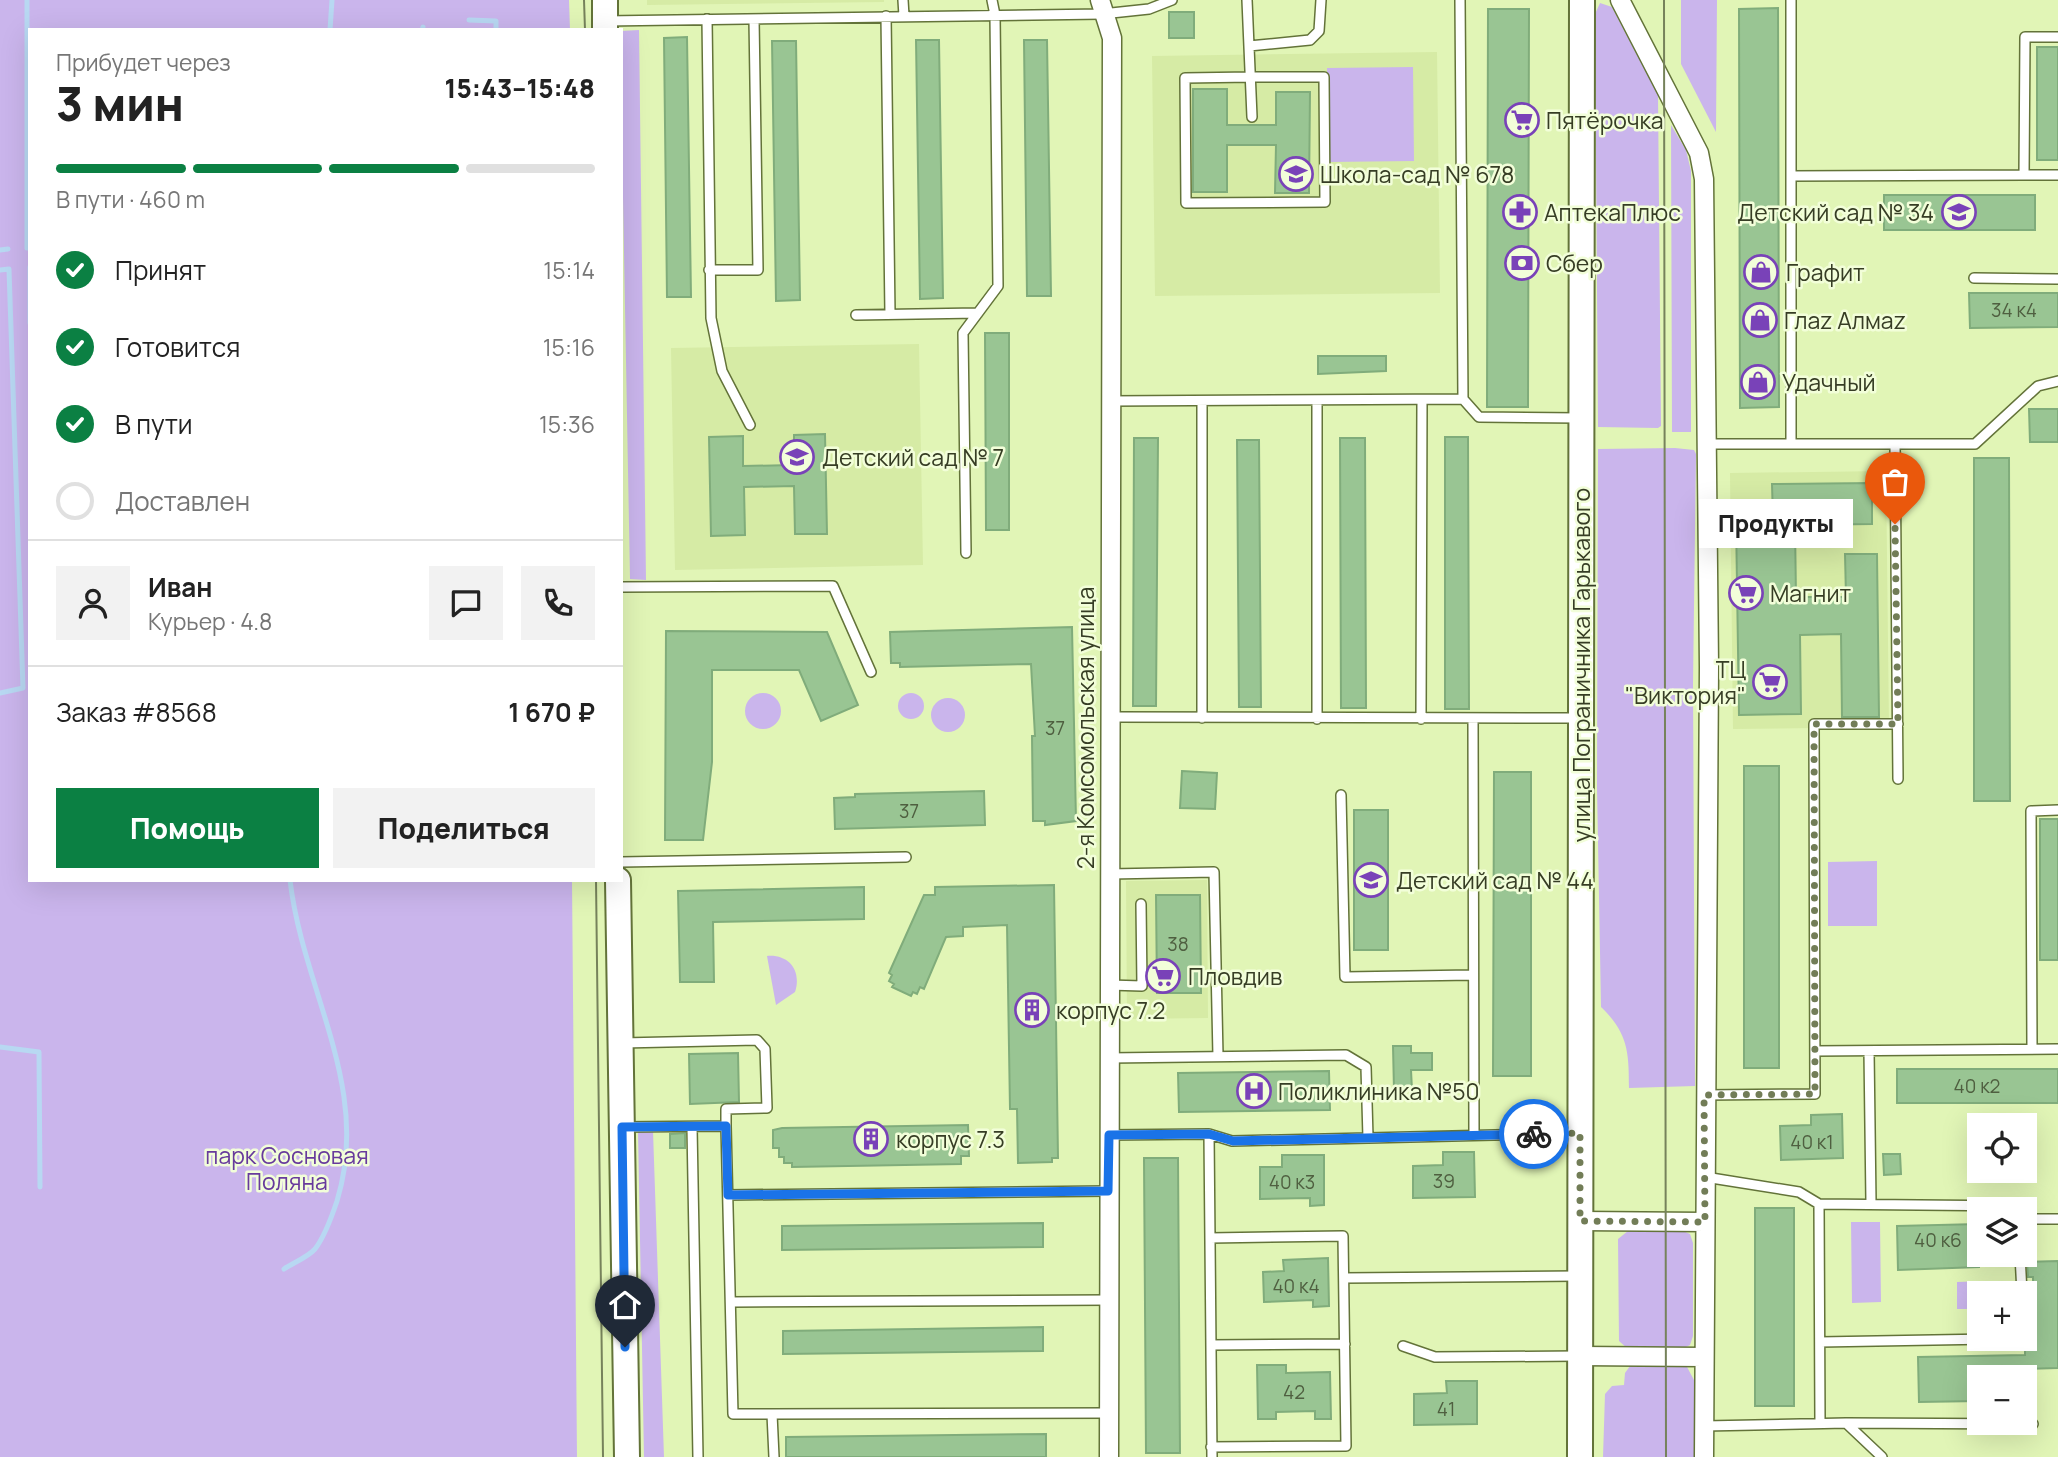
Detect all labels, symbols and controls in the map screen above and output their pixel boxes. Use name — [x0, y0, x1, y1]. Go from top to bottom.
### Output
text: Прибудет через — [56, 46, 231, 78]
text: 15:43–15:48 — [445, 70, 595, 106]
text: 3 мин — [56, 72, 184, 135]
supermarket icon: Пятёрочка — [1503, 101, 1541, 139]
place label: Пятёрочка — [1546, 104, 1664, 136]
school or university icon: Школа-сад № 678 — [1277, 155, 1315, 193]
place label: Школа-сад № 678 — [1320, 158, 1514, 190]
text: В пути · 460 m — [56, 183, 205, 215]
pharmacy icon: АптекаПлюс — [1501, 193, 1539, 231]
school or university icon: Детский сад № 34 — [1940, 193, 1978, 231]
place label: АптекаПлюс — [1544, 196, 1681, 228]
place label: Детский сад № 34 — [1737, 196, 1934, 228]
bank icon: Сбер — [1503, 244, 1541, 282]
place label: Сбер — [1546, 247, 1603, 279]
icon: check — [56, 251, 94, 289]
text: Принят — [115, 252, 206, 288]
shop icon: Графит — [1742, 253, 1780, 291]
text: 15:14 — [543, 254, 595, 286]
place label: Графит — [1786, 256, 1865, 288]
house number: 34 к4 — [1991, 297, 2037, 323]
shop icon: Глаz Алмаz — [1741, 301, 1779, 339]
place label: Глаz Алмаz — [1784, 304, 1906, 336]
icon: check — [56, 328, 94, 366]
text: Готовится — [115, 329, 240, 365]
text: 15:16 — [543, 331, 595, 363]
shop icon: Удачный — [1739, 363, 1777, 401]
place label: Удачный — [1782, 366, 1876, 398]
icon: check — [56, 405, 94, 443]
text: В пути — [115, 406, 193, 442]
text: 15:36 — [539, 408, 595, 440]
school or university icon: Детский сад № 7 — [778, 438, 816, 476]
place label: Детский сад № 7 — [822, 441, 1004, 473]
pin — [1865, 452, 1925, 524]
icon: bag — [1876, 463, 1914, 501]
text: Доставлен — [115, 483, 250, 519]
street label: улица Пограничника Гарькавого — [1565, 488, 1597, 842]
callout: Продукты — [1699, 500, 1853, 548]
text: Продукты — [1718, 507, 1834, 539]
button: person — [56, 566, 130, 640]
button: chat — [429, 566, 503, 640]
button: phone — [521, 566, 595, 640]
text: Иван — [148, 569, 212, 605]
supermarket icon: Магнит — [1727, 574, 1765, 612]
place label: Магнит — [1770, 577, 1851, 609]
street label: 2-я Комсомольская улица — [1069, 587, 1101, 869]
text: Курьер · 4.8 — [148, 605, 272, 637]
place label: ТЦ "Виктория" — [1625, 653, 1747, 711]
supermarket icon: ТЦ "Виктория" — [1751, 663, 1789, 701]
text: Заказ #8568 — [56, 694, 217, 730]
text: 1 670 ₽ — [508, 694, 595, 730]
house number: 37 — [1045, 715, 1065, 741]
button: Помощь — [56, 788, 319, 868]
button: Поделиться — [333, 788, 595, 868]
house number: 37 — [899, 798, 919, 824]
school or university icon: Детский сад № 44 — [1352, 861, 1390, 899]
place label: Детский сад № 44 — [1396, 864, 1594, 896]
house number: 38 — [1167, 931, 1189, 957]
supermarket icon: Пловдив — [1144, 957, 1182, 995]
place label: Пловдив — [1188, 960, 1282, 992]
building icon: корпус 7.2 — [1013, 991, 1051, 1029]
place label: корпус 7.2 — [1056, 994, 1165, 1026]
hospital icon: Поликлиника №50 — [1235, 1072, 1273, 1110]
house number: 40 к2 — [1954, 1073, 2000, 1099]
place label: Поликлиника №50 — [1278, 1075, 1480, 1107]
courier — [1499, 1099, 1569, 1169]
map controls — [1967, 1113, 2037, 1435]
button: locate — [1967, 1113, 2037, 1183]
icon: bike — [1515, 1115, 1553, 1153]
building icon: корпус 7.3 — [852, 1120, 890, 1158]
place label: корпус 7.3 — [896, 1123, 1005, 1155]
house number: 40 к1 — [1790, 1129, 1834, 1155]
park label: парк Сосновая Поляна — [205, 1139, 369, 1197]
house number: 39 — [1433, 1168, 1455, 1194]
house number: 40 к3 — [1269, 1169, 1315, 1195]
button: layers — [1967, 1197, 2037, 1267]
house number: 40 к6 — [1914, 1227, 1962, 1253]
house number: 40 к4 — [1272, 1273, 1320, 1299]
pin — [595, 1275, 655, 1347]
button: + — [1967, 1281, 2037, 1351]
icon: home — [606, 1286, 644, 1324]
button: − — [1967, 1365, 2037, 1435]
house number: 42 — [1283, 1379, 1305, 1405]
house number: 41 — [1437, 1396, 1455, 1422]

